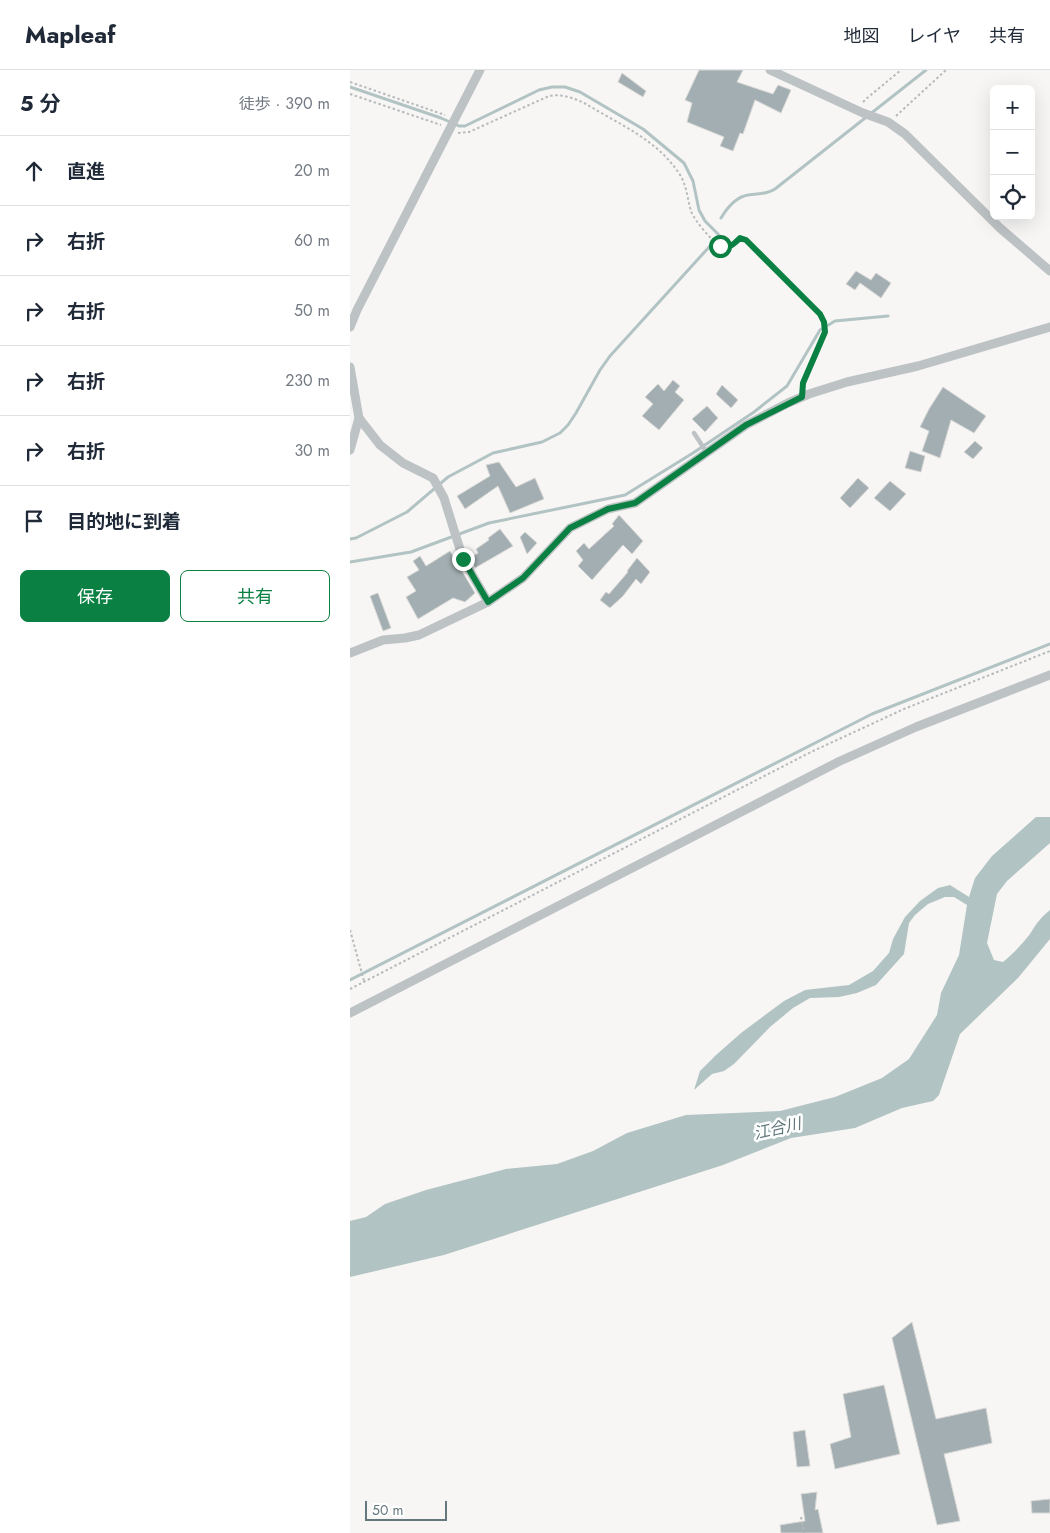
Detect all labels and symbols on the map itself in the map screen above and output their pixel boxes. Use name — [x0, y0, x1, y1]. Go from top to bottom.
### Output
route start — [709, 235, 732, 258]
route end — [452, 548, 475, 571]
water label: 江合川 — [751, 1111, 805, 1145]
scale bar — [365, 1498, 448, 1521]

